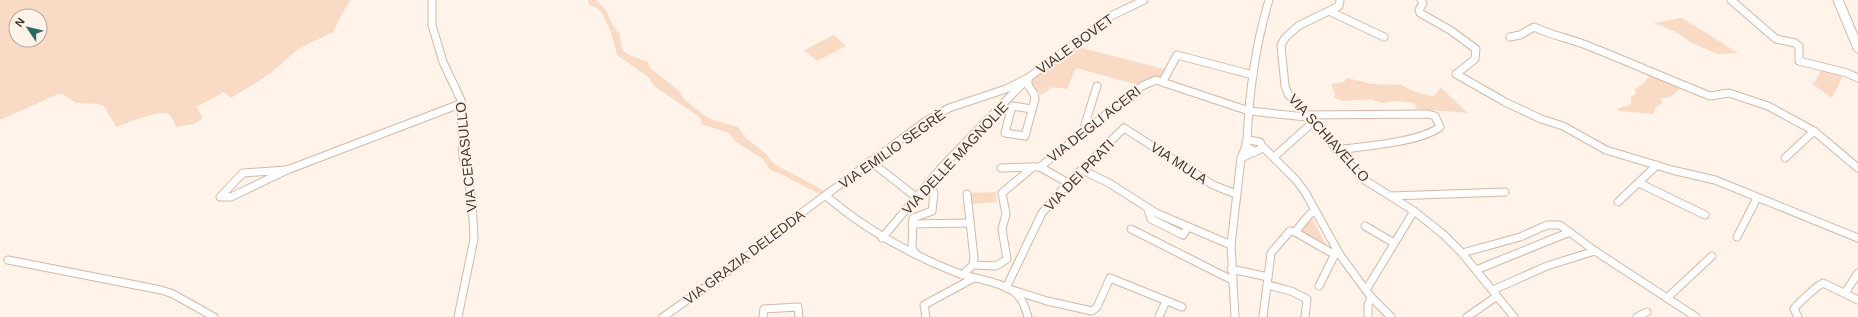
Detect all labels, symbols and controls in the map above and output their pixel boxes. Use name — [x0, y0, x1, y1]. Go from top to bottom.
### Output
north arrow — [8, 8, 48, 48]
street label: VIALE BOVET — [1033, 11, 1117, 77]
text: N — [13, 16, 27, 29]
street label: VIA DEGLI ACERI — [1044, 83, 1144, 165]
street label: VIA SCHIAVELLO — [1285, 91, 1373, 185]
street label: VIA DELLE MAGNOLIE — [899, 98, 1011, 218]
street label: VIA CERASULLO — [452, 101, 480, 213]
street label: VIA EMILIO SEGRÈ — [836, 106, 948, 192]
street label: VIA DEI PRATI — [1041, 136, 1117, 214]
street label: VIA MULA — [1148, 139, 1211, 188]
street label: VIA GRAZIA DELEDDA — [680, 206, 808, 308]

